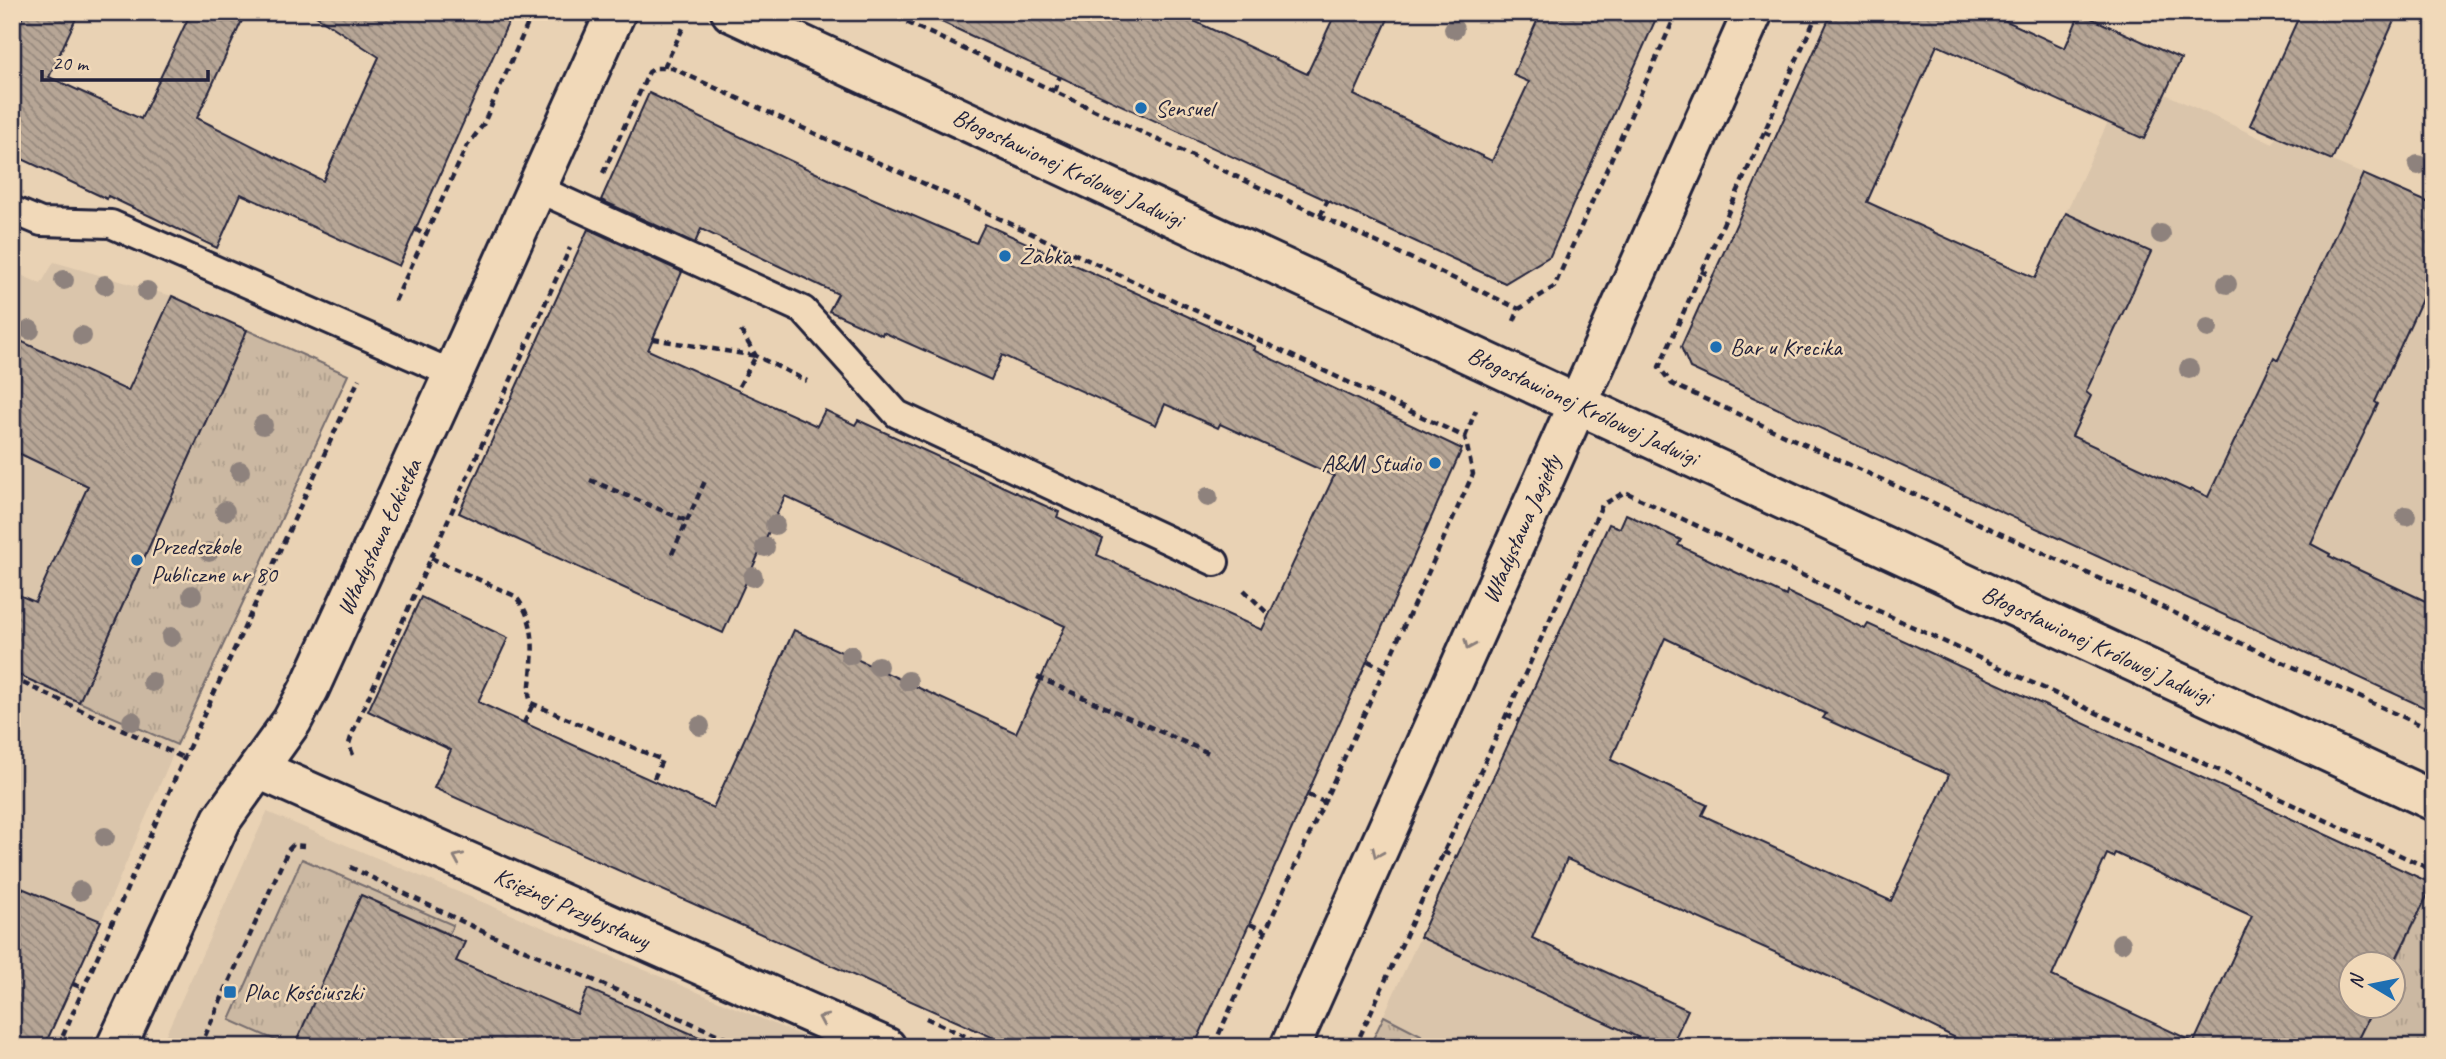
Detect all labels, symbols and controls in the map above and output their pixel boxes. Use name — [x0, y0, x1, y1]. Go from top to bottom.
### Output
scale bar — [42, 38, 208, 82]
text: 20 m — [52, 50, 90, 76]
place label: Sensuel — [1155, 93, 1218, 123]
marker: Sensuel — [1133, 100, 1149, 116]
street label: Błogosławionej Królowej Jadwigi — [948, 101, 1190, 236]
place label: Żabka — [1019, 241, 1072, 271]
marker: Żabka — [997, 248, 1013, 264]
place label: Bar u Krecika — [1730, 332, 1843, 362]
street label: Błogosławionej Królowej Jadwigi — [1463, 339, 1705, 474]
marker: Bar u Krecika — [1708, 339, 1724, 355]
place label: A&M Studio — [1321, 448, 1423, 478]
street label: Władysława Jagiełły — [1475, 448, 1568, 608]
street label: Władysława Łokietka — [330, 453, 429, 620]
marker: A&M Studio — [1427, 455, 1443, 471]
place label: Przedszkole Publiczne nr 80 — [151, 531, 279, 589]
marker: Przedszkole Publiczne nr 80 — [129, 552, 145, 568]
street label: Błogosławionej Królowej Jadwigi — [1977, 578, 2219, 713]
one-way arrow — [1463, 638, 1477, 651]
one-way arrow — [1371, 846, 1385, 858]
one-way arrow — [453, 852, 466, 866]
street label: Księżnej Przybysławy — [490, 860, 656, 956]
north arrow — [2338, 950, 2408, 1020]
text: N — [2343, 971, 2370, 990]
place label: Plac Kościuszki — [244, 977, 366, 1007]
marker: Plac Kościuszki — [222, 984, 238, 1000]
one-way arrow — [818, 1013, 831, 1027]

